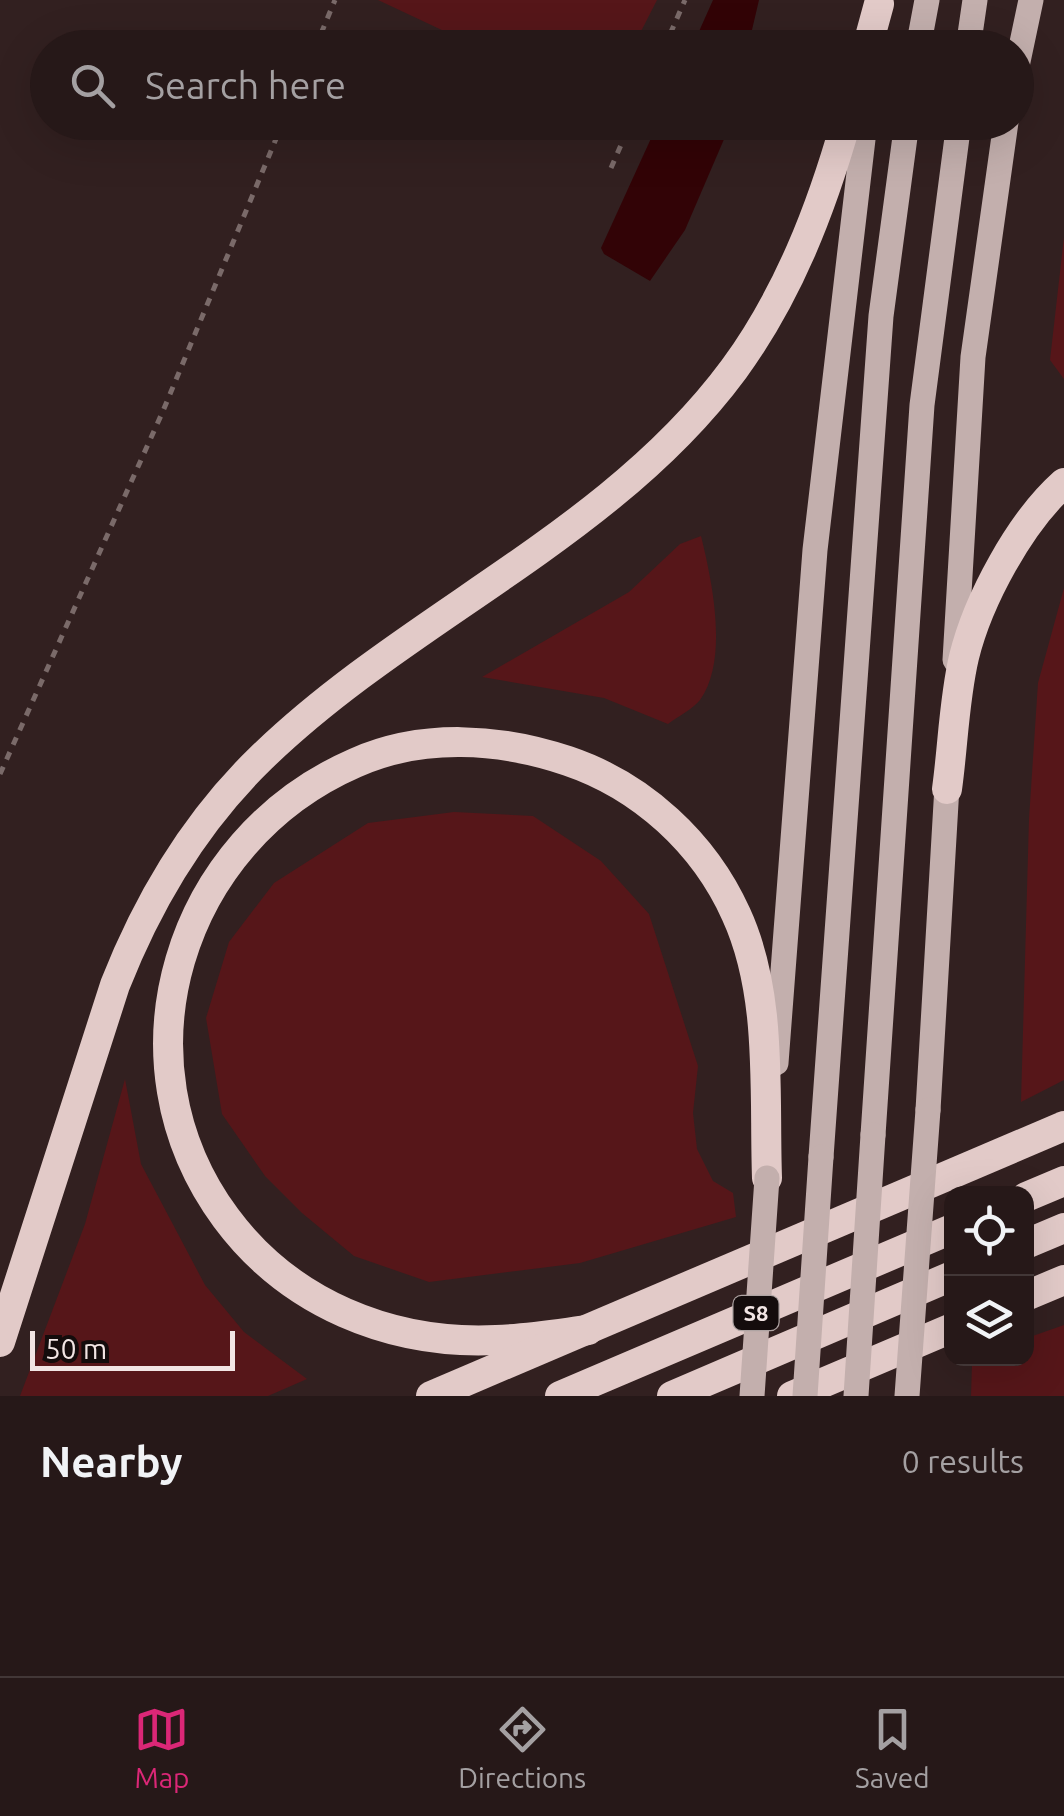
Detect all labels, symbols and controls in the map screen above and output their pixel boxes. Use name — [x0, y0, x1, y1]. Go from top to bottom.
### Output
search box — [30, 30, 1034, 140]
icon: search — [65, 58, 120, 113]
text: Search here — [145, 64, 346, 106]
map controls — [944, 1186, 1034, 1366]
button: locate — [944, 1186, 1034, 1276]
button: layers — [944, 1276, 1034, 1366]
road number: S8 — [734, 1296, 778, 1330]
scale bar — [30, 1326, 235, 1370]
text: 50 m — [45, 1333, 107, 1364]
text: Nearby — [40, 1438, 183, 1485]
text: 0 results — [902, 1443, 1024, 1479]
tab: Map — [134, 1702, 190, 1793]
tab: Directions — [458, 1702, 586, 1793]
tab: Saved — [855, 1702, 930, 1793]

